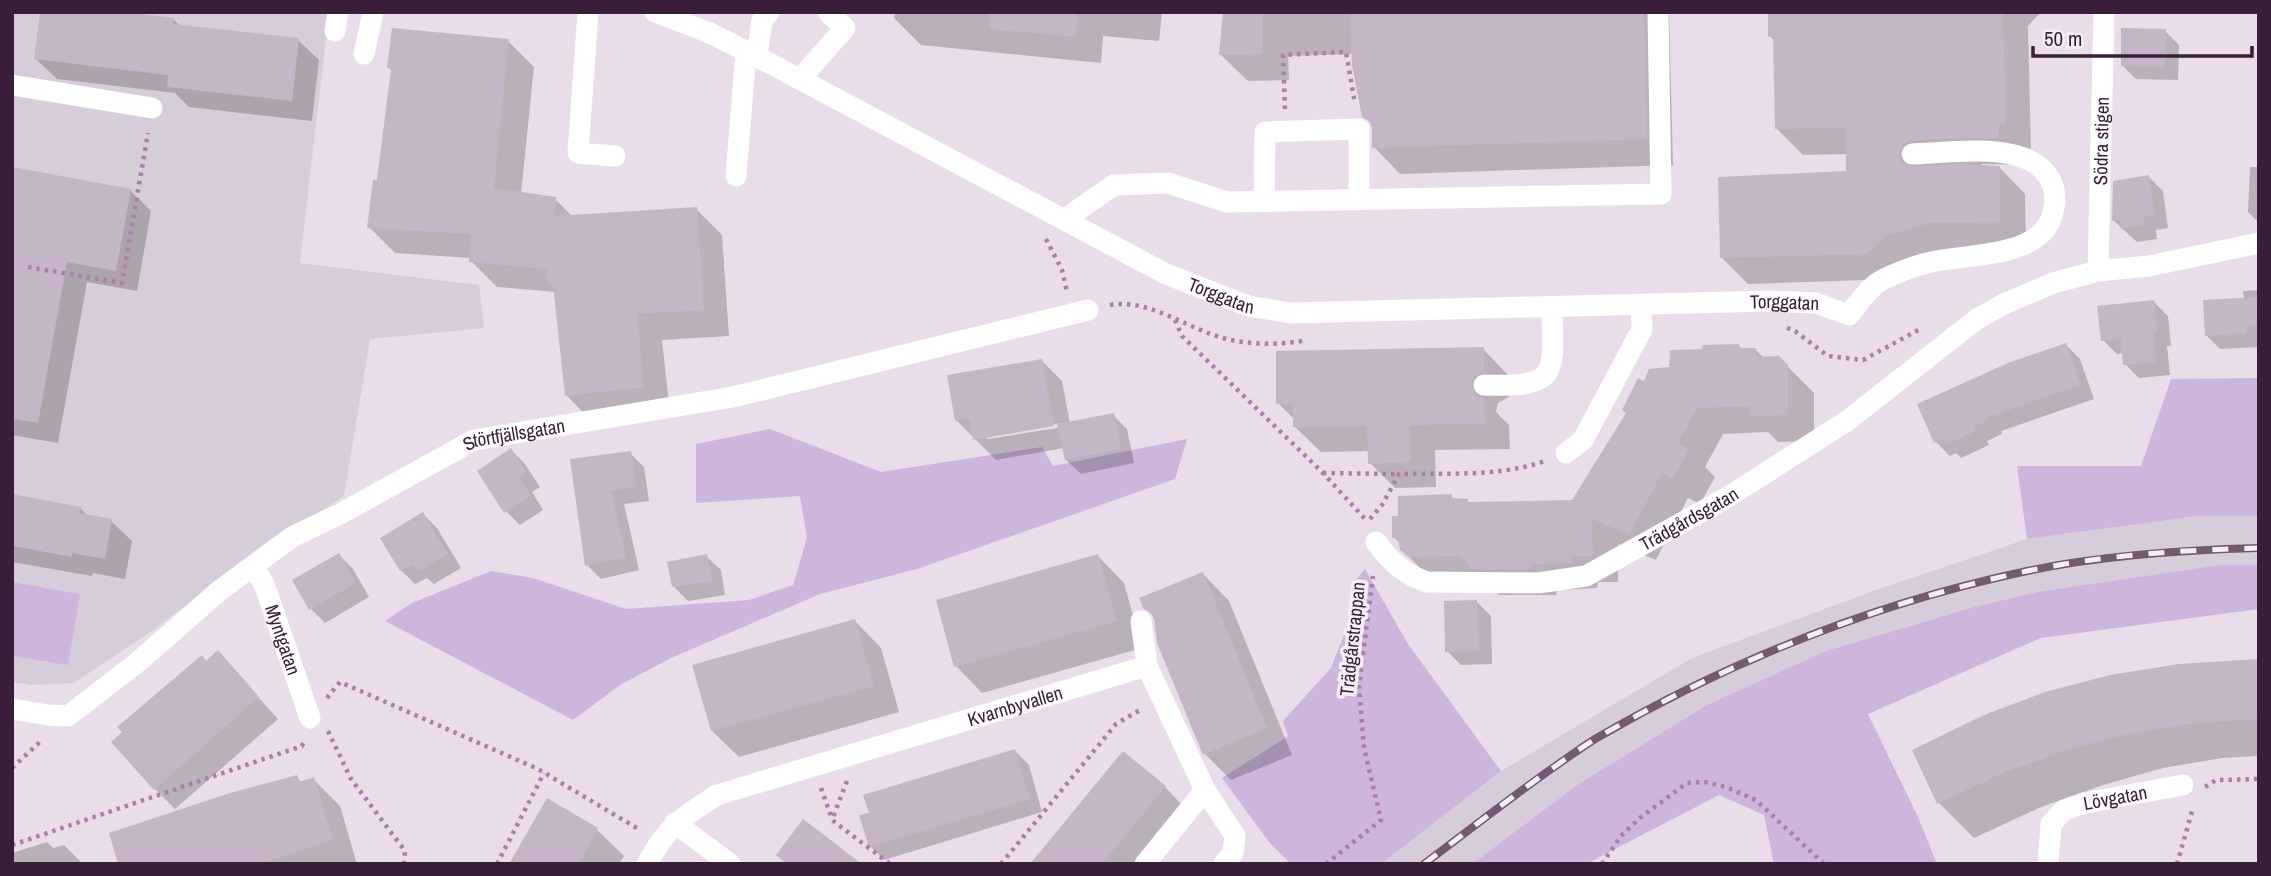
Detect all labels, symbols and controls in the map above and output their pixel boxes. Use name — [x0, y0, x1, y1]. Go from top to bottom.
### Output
scale bar — [2033, 14, 2252, 58]
text: 50 m — [2044, 24, 2082, 53]
street label: Södra stigen — [2087, 97, 2115, 186]
street label: Torggatan — [1184, 271, 1256, 320]
street label: Torggatan — [1750, 288, 1820, 316]
street label: Störtfjällsgatan — [458, 412, 567, 457]
street label: Trädgårdsgatan — [1635, 481, 1743, 557]
street label: Trädgårstrappan — [1333, 581, 1371, 697]
street label: Myntgatan — [259, 601, 307, 678]
street label: Kvarnbyvallen — [964, 679, 1066, 732]
street label: Lövgatan — [2081, 779, 2149, 816]

